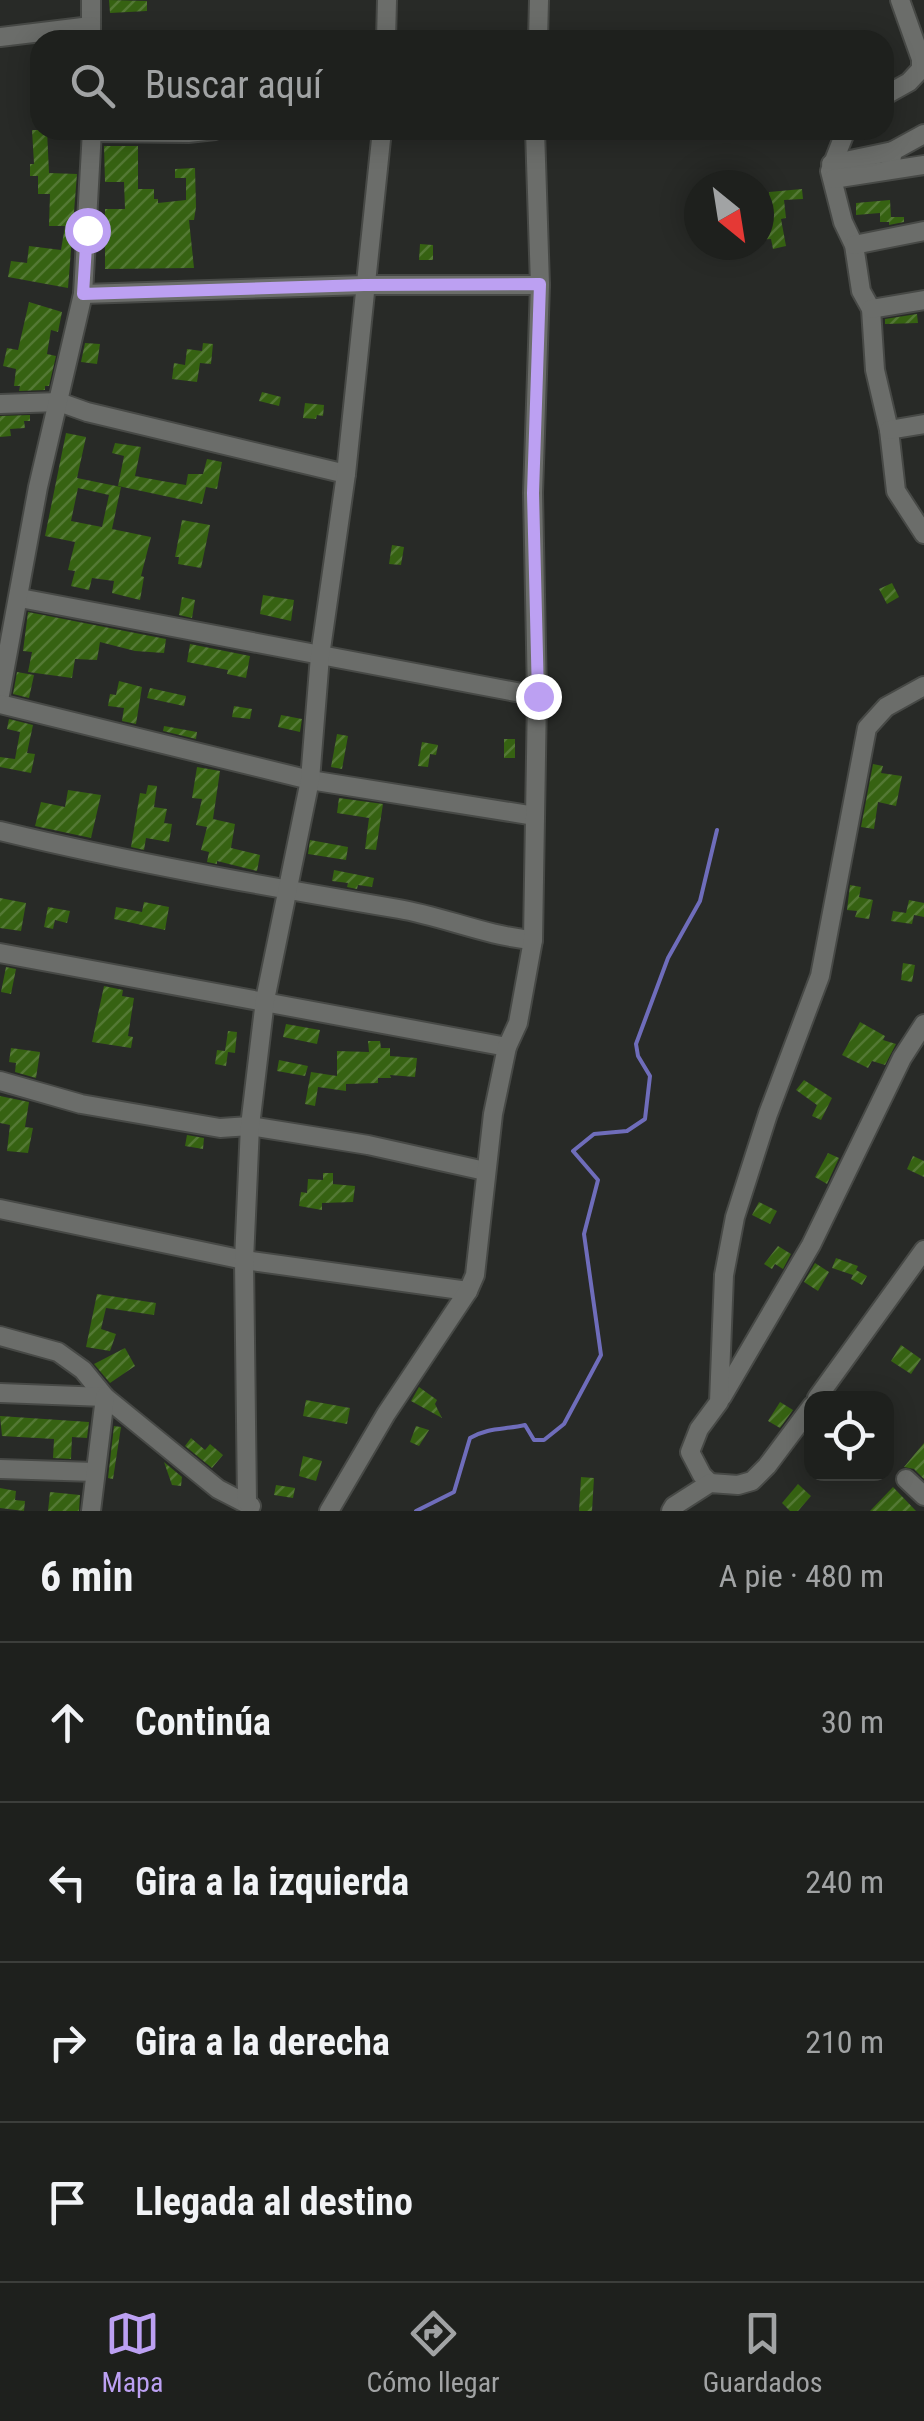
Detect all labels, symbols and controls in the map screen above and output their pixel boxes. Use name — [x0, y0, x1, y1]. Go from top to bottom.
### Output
search box — [30, 30, 894, 140]
icon: search — [65, 58, 120, 113]
text: Buscar aquí — [145, 63, 322, 107]
north arrow — [684, 170, 774, 260]
route start — [65, 208, 111, 254]
route end — [516, 674, 562, 720]
map controls — [804, 1391, 894, 1481]
button: locate — [804, 1391, 894, 1481]
text: 6 min — [40, 1552, 133, 1601]
text: A pie · 480 m — [719, 1557, 884, 1595]
icon: ahead — [40, 1695, 95, 1750]
text: Continúa — [135, 1700, 271, 1744]
text: 30 m — [821, 1703, 884, 1741]
icon: left — [40, 1855, 95, 1910]
text: Gira a la izquierda — [135, 1860, 409, 1904]
text: 240 m — [805, 1863, 884, 1901]
icon: right — [40, 2015, 95, 2070]
text: Gira a la derecha — [135, 2020, 390, 2064]
text: 210 m — [805, 2023, 884, 2061]
icon: arrive — [40, 2175, 95, 2230]
text: Llegada al destino — [135, 2180, 413, 2224]
tab: Mapa — [102, 2306, 163, 2399]
tab: Cómo llegar — [366, 2306, 500, 2399]
tab: Guardados — [703, 2306, 822, 2399]

